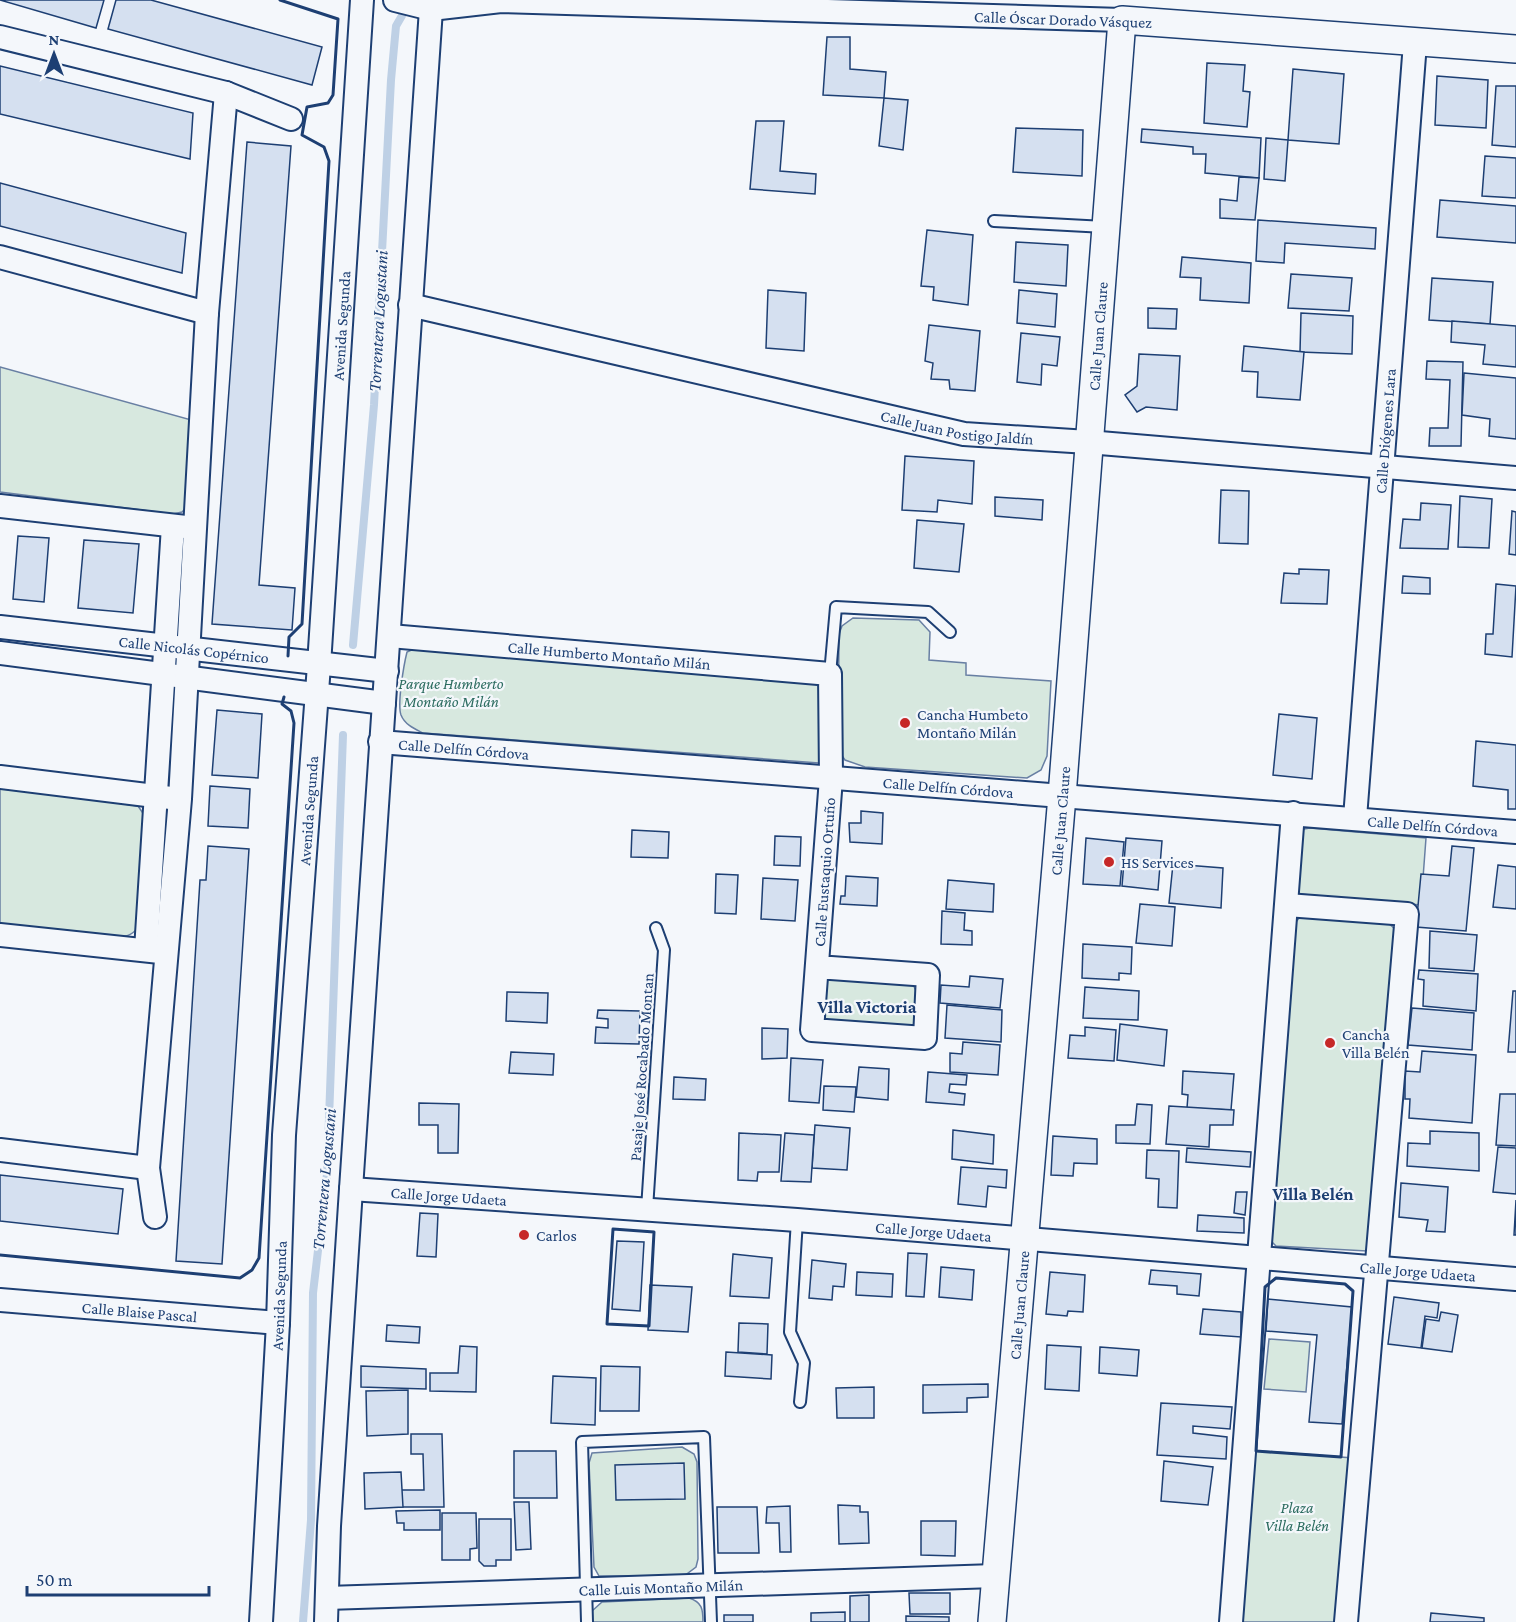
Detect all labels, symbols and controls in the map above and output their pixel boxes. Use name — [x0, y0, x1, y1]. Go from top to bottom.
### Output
street label: Calle Óscar Dorado Vásquez — [974, 8, 1153, 32]
north arrow — [24, 24, 84, 84]
text: N — [49, 31, 60, 48]
water label: Torrentera Logustani — [364, 250, 392, 392]
street label: Avenida Segunda — [329, 270, 354, 381]
street label: Calle Juan Claure — [1085, 281, 1111, 392]
street label: Calle Diógenes Lara — [1372, 367, 1399, 495]
street label: Calle Juan Postigo Jaldín — [879, 407, 1034, 447]
street label: Calle Nicolás Copérnico — [118, 633, 270, 667]
street label: Calle Humberto Montaño Milán — [507, 638, 712, 673]
park label: Parque Humberto Montaño Milán — [398, 675, 504, 710]
place label: Cancha Humbeto Montaño Milán — [917, 706, 1028, 741]
marker: Cancha Humbeto Montaño Milán — [898, 716, 912, 730]
street label: Calle Delfín Córdova — [398, 735, 530, 763]
street label: Avenida Segunda — [296, 755, 321, 866]
street label: Calle Juan Claure — [1047, 766, 1073, 876]
street label: Calle Delfín Córdova — [882, 774, 1015, 801]
street label: Calle Eustaquio Ortuño — [811, 797, 839, 947]
street label: Calle Delfín Córdova — [1367, 812, 1499, 840]
place label: HS Services — [1121, 854, 1194, 871]
marker: HS Services — [1102, 855, 1116, 869]
street label: Pasaje José Rocabado Montan — [626, 972, 658, 1162]
district label: Villa Victoria — [817, 997, 917, 1017]
place label: Cancha Villa Belén — [1342, 1026, 1410, 1061]
marker: Cancha Villa Belén — [1323, 1036, 1337, 1050]
water label: Torrentera Logustani — [308, 1107, 340, 1251]
street label: Calle Jorge Udaeta — [390, 1184, 508, 1209]
district label: Villa Belén — [1271, 1184, 1354, 1204]
street label: Calle Jorge Udaeta — [875, 1218, 993, 1245]
place label: Carlos — [536, 1227, 577, 1244]
marker: Carlos — [517, 1228, 531, 1242]
street label: Avenida Segunda — [268, 1240, 290, 1351]
street label: Calle Juan Claure — [1006, 1250, 1032, 1360]
street label: Calle Jorge Udaeta — [1359, 1258, 1477, 1285]
street label: Calle Blaise Pascal — [81, 1299, 198, 1325]
park label: Plaza Villa Belén — [1265, 1499, 1329, 1534]
scale bar — [27, 1559, 208, 1597]
text: 50 m — [36, 1570, 73, 1590]
street label: Calle Luis Montaño Milán — [578, 1576, 744, 1599]

